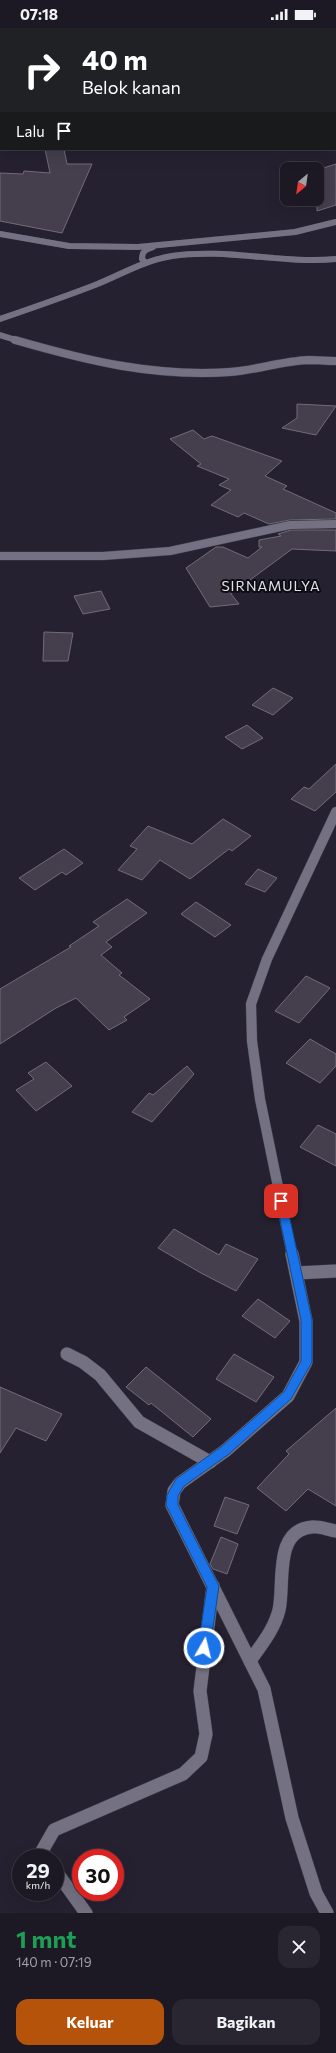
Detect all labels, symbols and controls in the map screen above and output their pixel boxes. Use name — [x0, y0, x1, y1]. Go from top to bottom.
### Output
text: 07:18 — [20, 5, 58, 23]
text: 40 m — [82, 42, 148, 76]
icon: right — [16, 44, 68, 96]
text: Belok kanan — [82, 76, 181, 98]
icon: arrive — [53, 120, 75, 142]
text: Lalu — [16, 122, 45, 140]
north arrow — [280, 162, 324, 206]
map controls — [280, 162, 324, 206]
district label: SIRNAMULYA — [221, 577, 321, 594]
pin — [264, 1184, 298, 1218]
icon: arrive — [270, 1190, 292, 1212]
position arrow — [183, 1627, 225, 1669]
speed limit sign: 30 — [72, 1849, 124, 1901]
text: 29 — [26, 1858, 50, 1882]
text: km/h — [26, 1879, 50, 1891]
text: 1 mnt — [16, 1924, 76, 1953]
button: close — [278, 1926, 320, 1968]
text: 140 m · 07:19 — [16, 1954, 92, 1970]
button: Keluar — [16, 1999, 164, 2045]
button: Bagikan — [172, 1999, 320, 2045]

